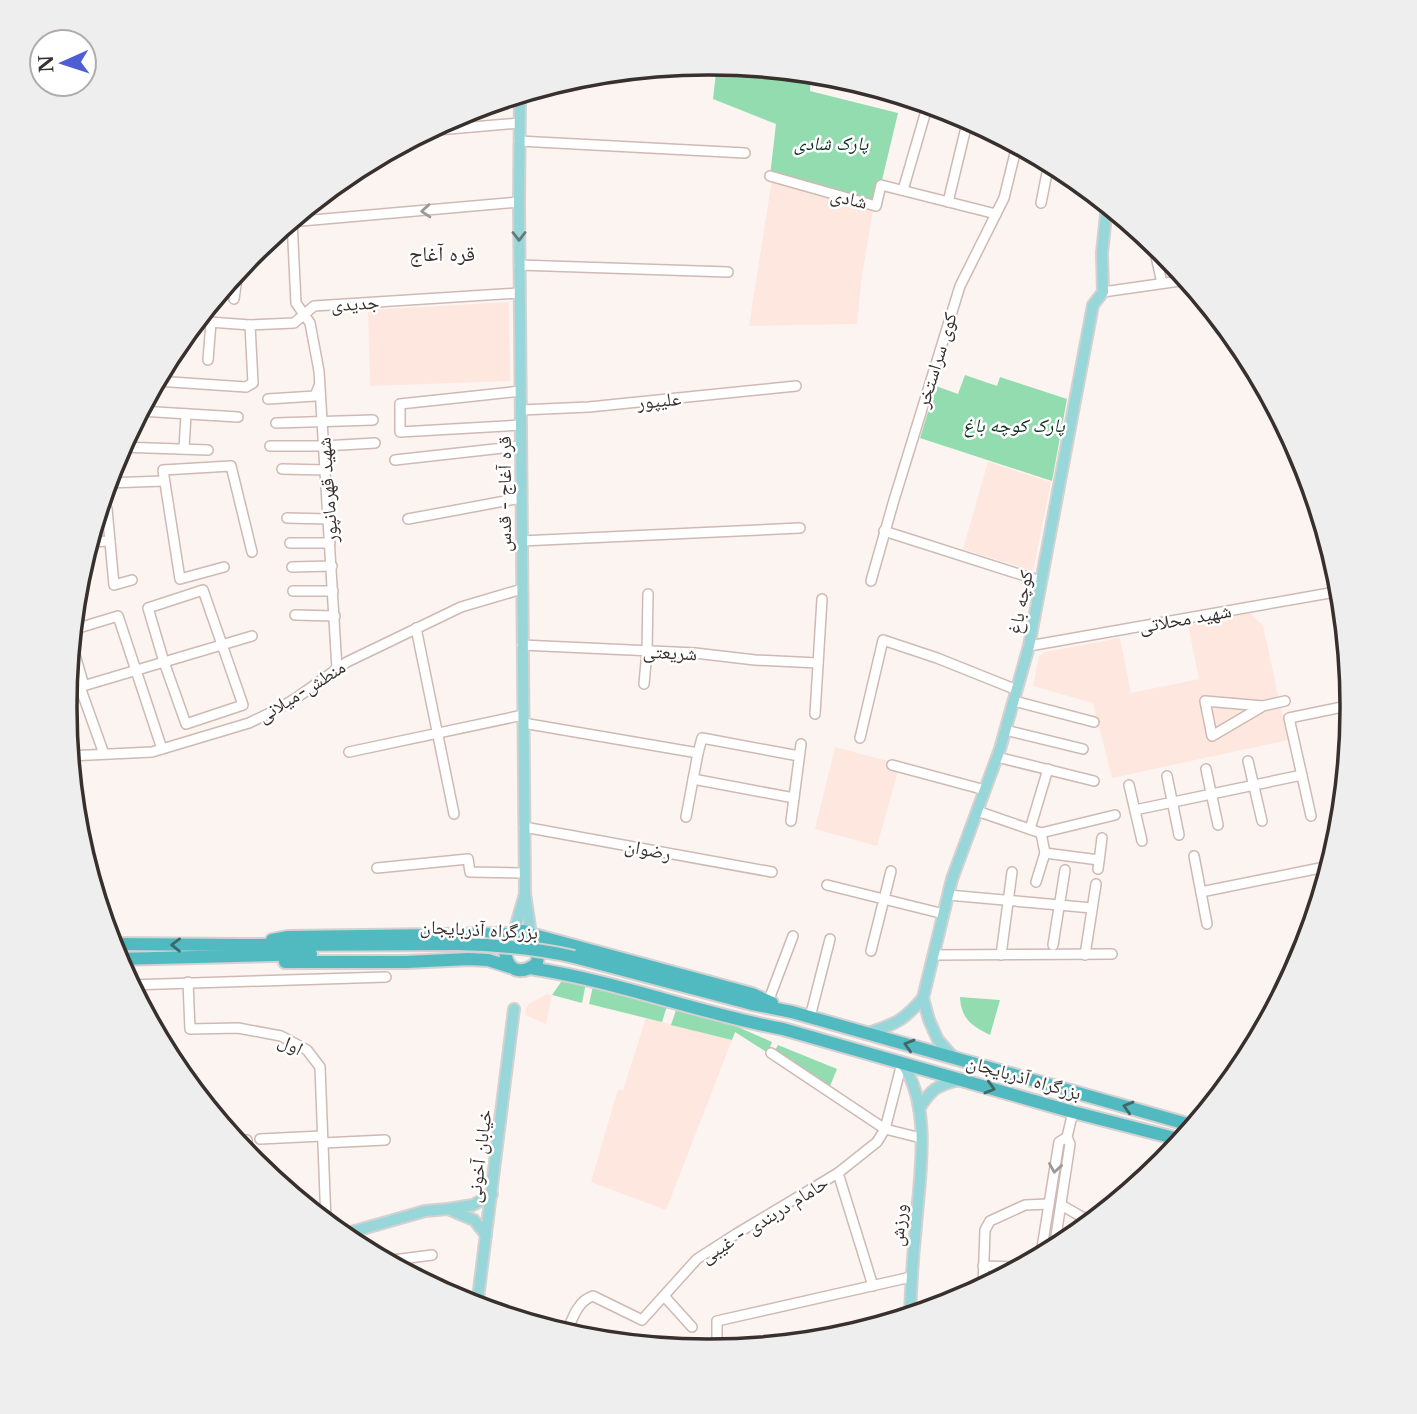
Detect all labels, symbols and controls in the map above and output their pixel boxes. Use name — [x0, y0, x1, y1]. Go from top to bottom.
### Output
north arrow — [28, 28, 98, 98]
text: N — [35, 54, 58, 73]
park label: پارک شادی — [794, 132, 869, 155]
street label: شادی — [828, 183, 869, 214]
one-way arrow — [421, 203, 432, 218]
one-way arrow — [511, 231, 527, 242]
district label: قره آغاج — [409, 241, 475, 267]
street label: جدیدی — [330, 291, 380, 316]
street label: کوی سراستخر — [911, 310, 962, 411]
street label: علیپور — [635, 387, 683, 414]
park label: پارک کوچه باغ — [963, 414, 1065, 438]
street label: شهید قهرمانپور — [312, 436, 343, 544]
street label: قره آغاج - قدس — [493, 436, 516, 552]
street label: کوچه باغ — [1003, 568, 1038, 636]
street label: شهید محلاتی — [1137, 599, 1233, 638]
street label: شریعتی — [642, 640, 698, 665]
street label: منطش-میلانی — [253, 655, 350, 728]
street label: رضوان — [623, 834, 673, 865]
street label: بزرگراه آذربایجان — [419, 915, 539, 944]
one-way arrow — [170, 937, 181, 952]
street label: اول — [275, 1029, 307, 1060]
one-way arrow — [903, 1039, 915, 1054]
street label: بزرگراه آذربایجان — [964, 1050, 1084, 1105]
one-way arrow — [983, 1079, 995, 1094]
one-way arrow — [1122, 1101, 1134, 1115]
street label: خیابان آخونی — [462, 1108, 497, 1204]
one-way arrow — [1048, 1163, 1063, 1174]
street label: حامام دربندی - غیبی — [696, 1171, 834, 1270]
street label: ورزش — [885, 1203, 912, 1247]

